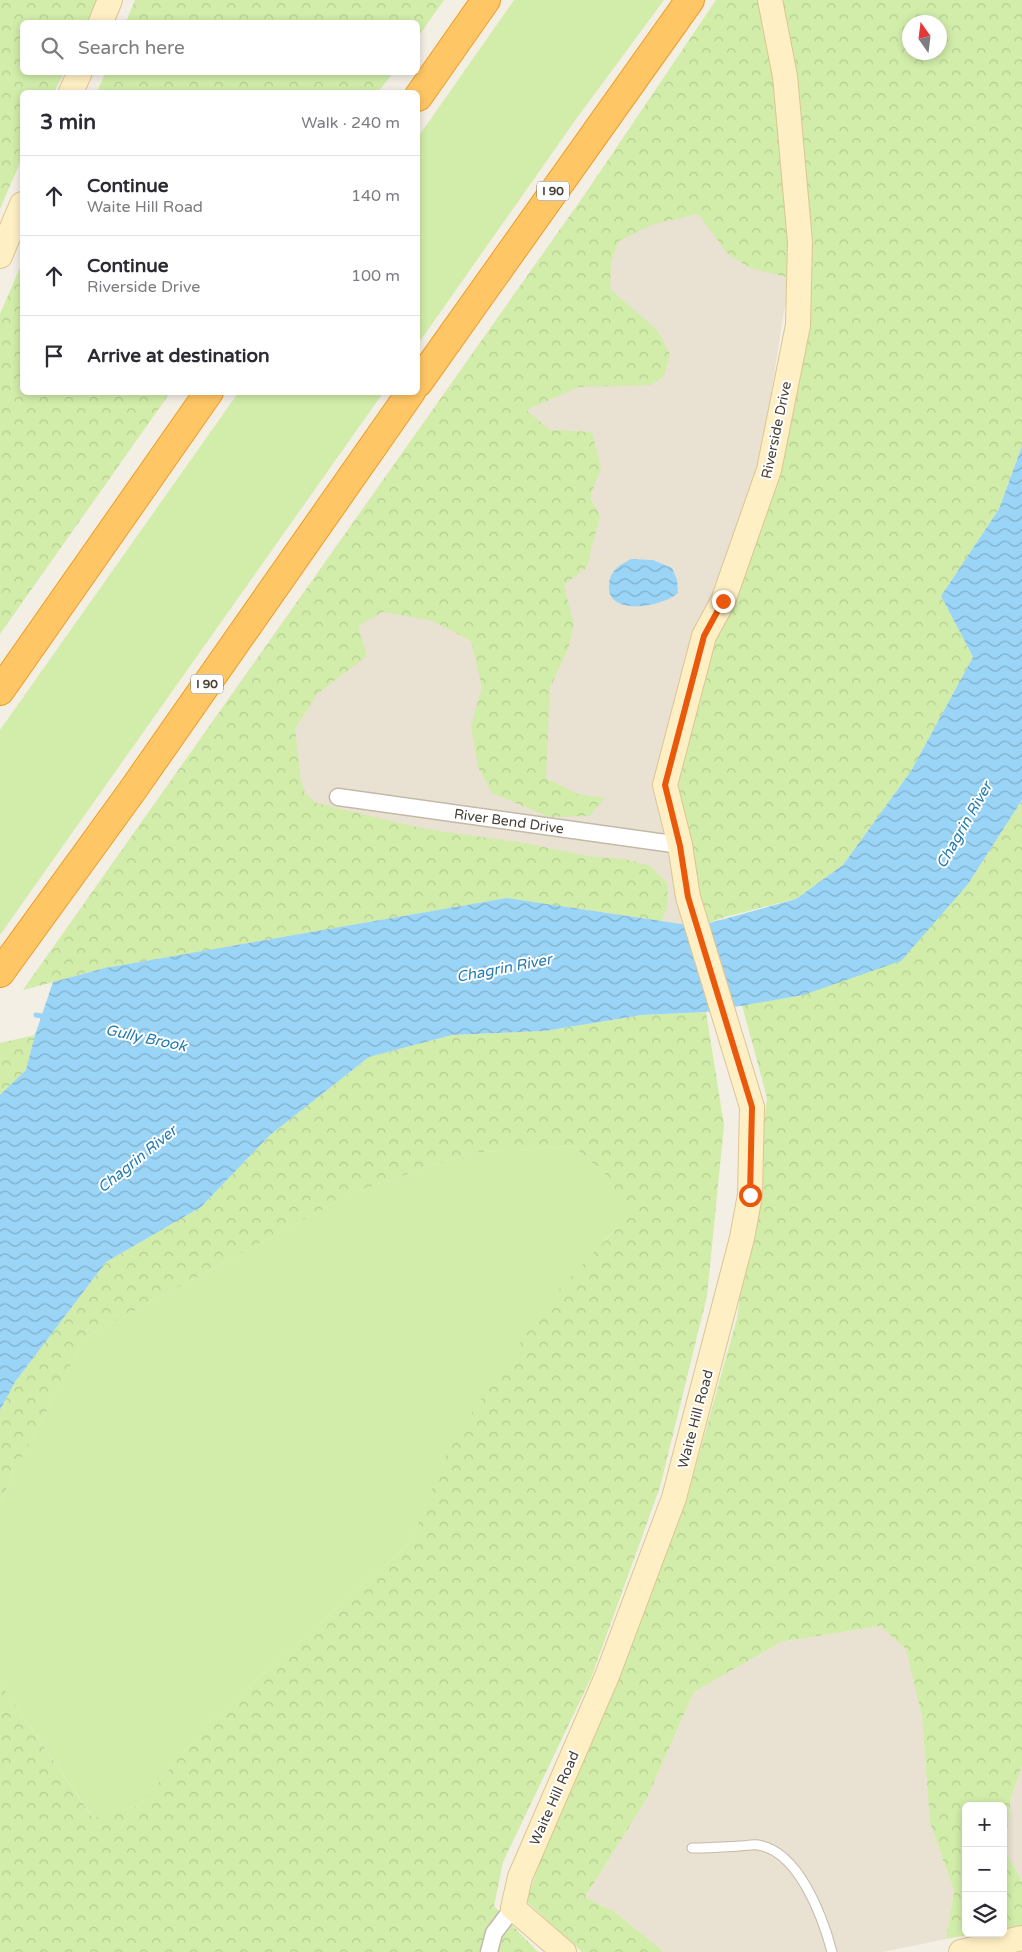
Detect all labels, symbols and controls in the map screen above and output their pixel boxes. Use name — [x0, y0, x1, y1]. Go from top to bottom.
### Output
north arrow — [902, 15, 947, 60]
search box — [20, 20, 420, 75]
icon: search — [38, 34, 66, 62]
text: Search here — [78, 37, 185, 59]
text: 3 min — [40, 110, 96, 135]
text: Walk · 240 m — [301, 113, 400, 133]
text: Continue — [87, 175, 169, 197]
icon: ahead — [40, 182, 68, 210]
road number: I 90 — [537, 182, 569, 200]
text: 140 m — [351, 186, 400, 206]
text: Waite Hill Road — [87, 197, 203, 217]
text: Continue — [87, 255, 169, 277]
icon: ahead — [40, 262, 68, 290]
text: 100 m — [351, 266, 400, 286]
text: Riverside Drive — [87, 277, 200, 297]
icon: arrive — [40, 342, 68, 370]
text: Arrive at destination — [87, 345, 270, 367]
street label: Riverside Drive — [758, 380, 795, 480]
route end — [712, 590, 735, 613]
road number: I 90 — [191, 674, 223, 694]
water label: Chagrin River — [932, 777, 997, 871]
street label: River Bend Drive — [453, 805, 565, 838]
water label: Chagrin River — [455, 950, 555, 986]
water label: Gully Brook — [104, 1021, 190, 1056]
water label: Chagrin River — [94, 1120, 182, 1196]
route start — [739, 1184, 762, 1207]
street label: Waite Hill Road — [674, 1368, 717, 1470]
street label: Waite Hill Road — [526, 1748, 583, 1848]
map controls — [962, 1802, 1007, 1937]
button: + — [962, 1802, 1007, 1847]
button: − — [962, 1847, 1007, 1892]
button: layers — [962, 1892, 1007, 1937]

